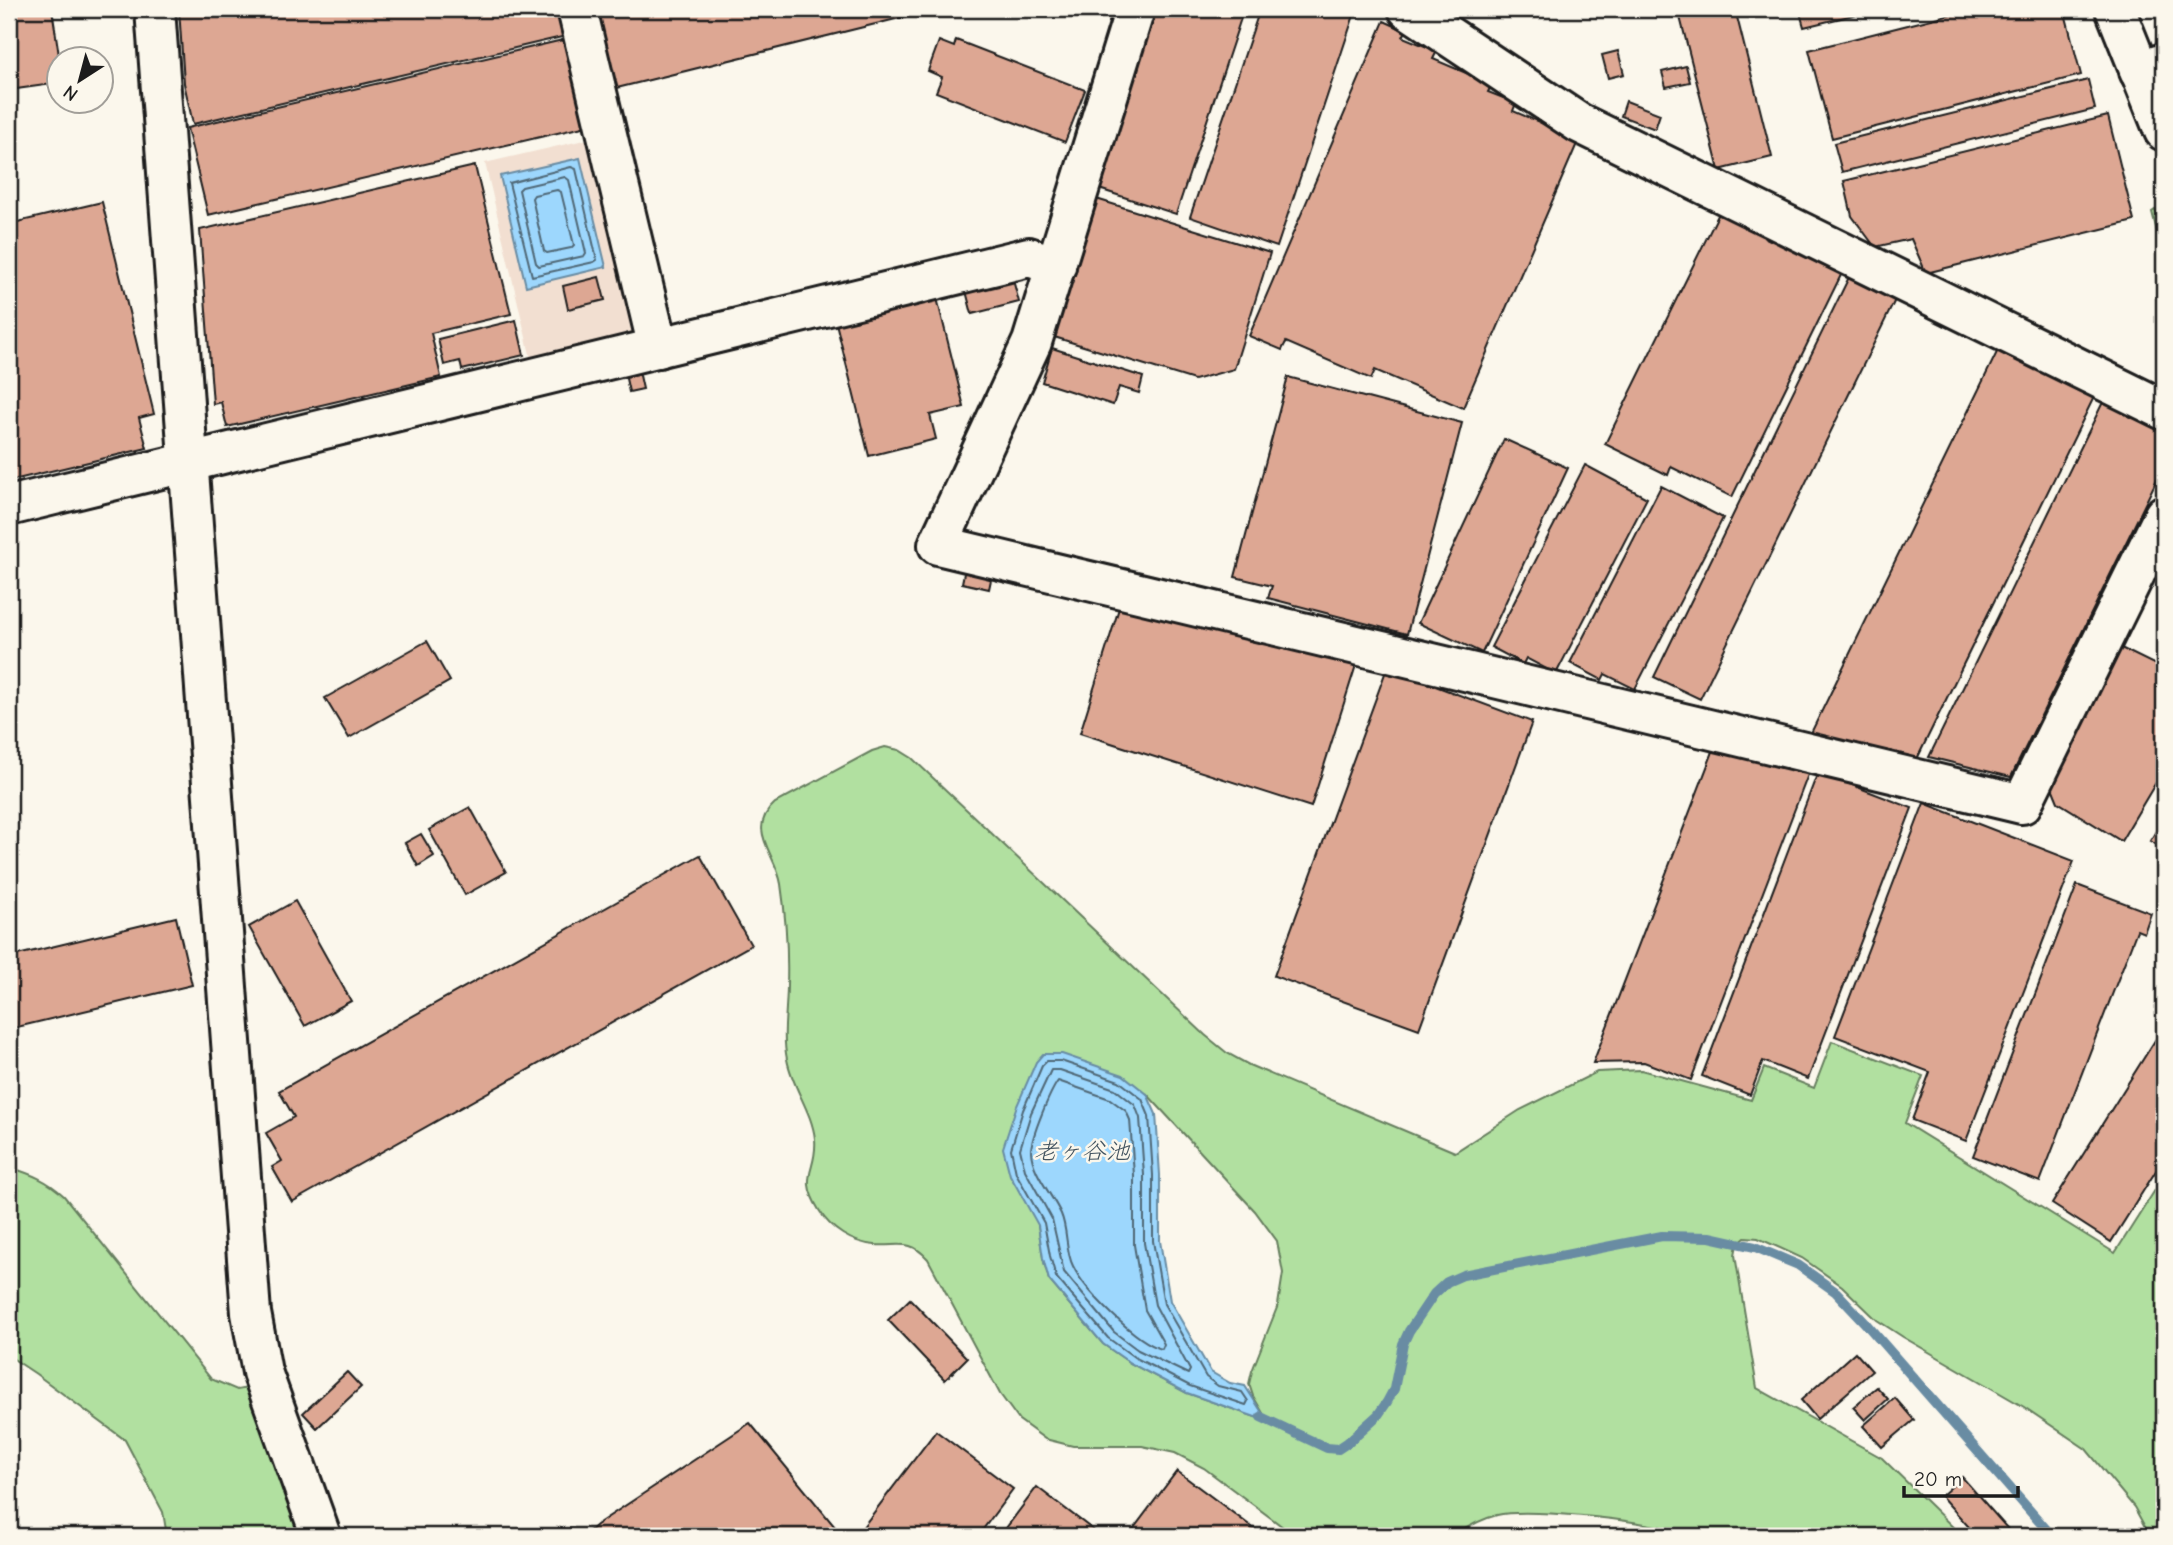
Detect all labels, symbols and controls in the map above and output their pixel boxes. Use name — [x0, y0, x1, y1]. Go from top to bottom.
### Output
north arrow — [46, 46, 116, 116]
text: N — [59, 80, 82, 105]
water label: 老ヶ谷池 — [1034, 1137, 1131, 1165]
scale bar — [1904, 1454, 2017, 1498]
text: 20 m — [1914, 1467, 1962, 1491]

